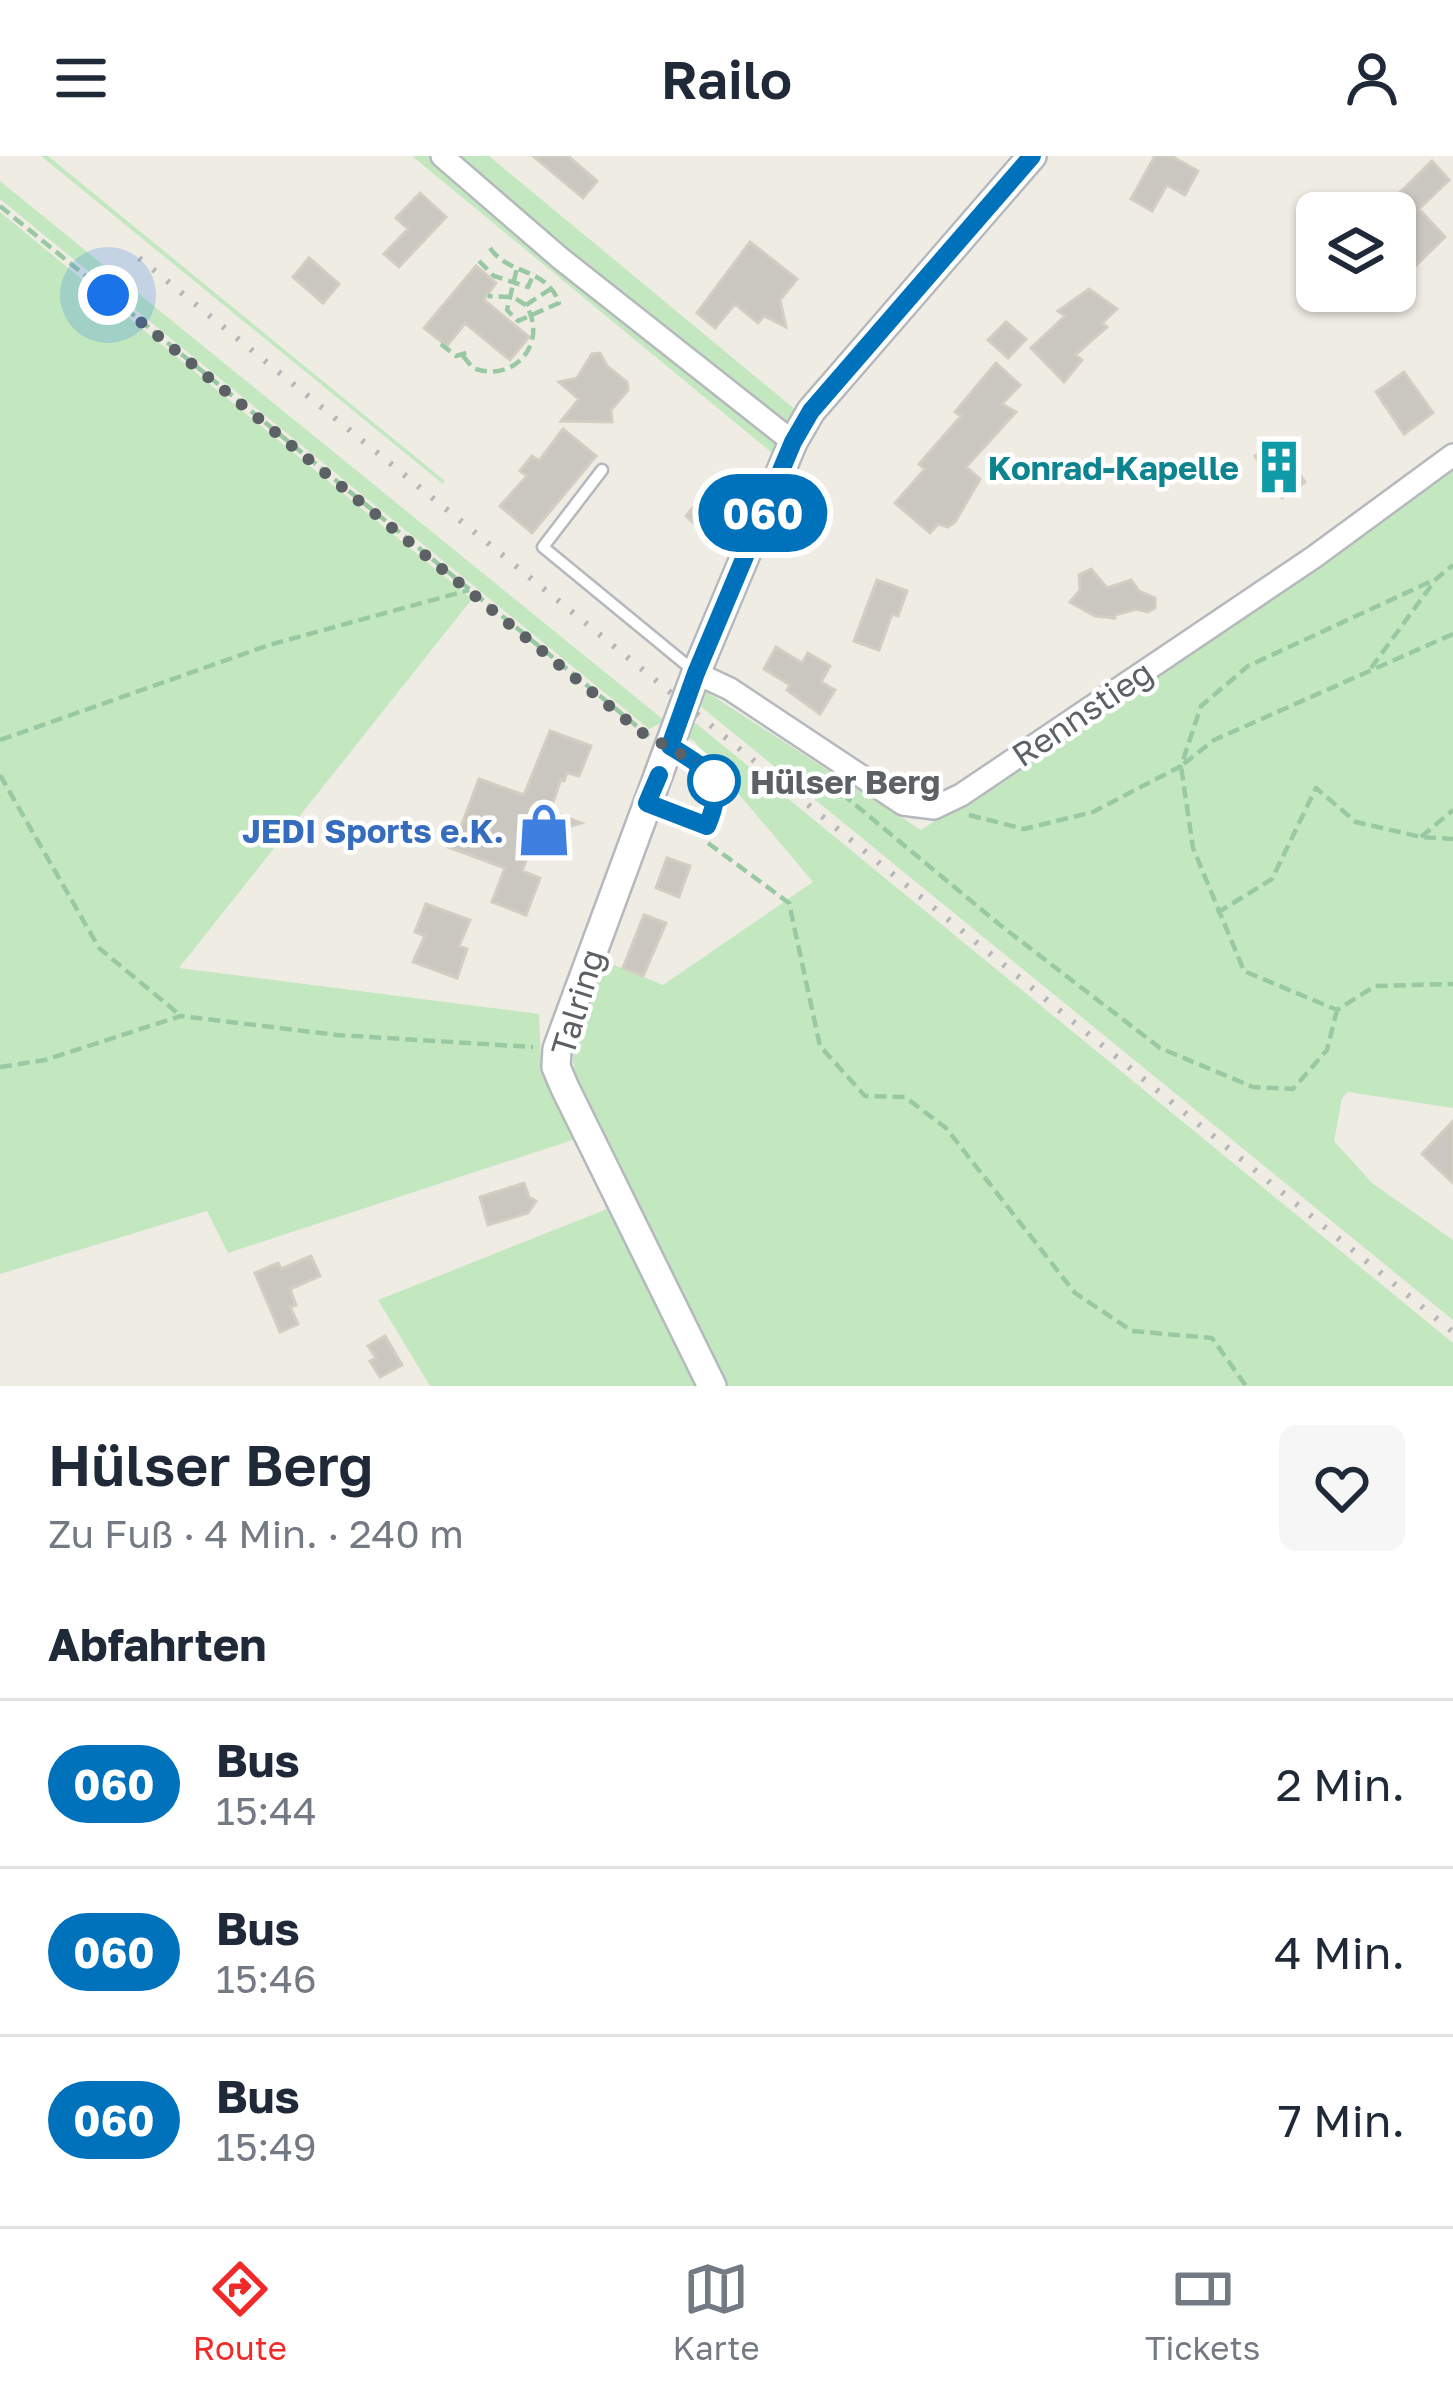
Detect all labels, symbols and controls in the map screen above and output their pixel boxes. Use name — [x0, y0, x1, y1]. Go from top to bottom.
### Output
icon: menu — [48, 45, 114, 111]
icon: person — [1339, 45, 1405, 111]
text: Railo — [661, 46, 792, 111]
map controls — [1296, 192, 1416, 312]
button: layers — [1296, 192, 1416, 312]
your location — [78, 265, 138, 325]
building icon: Konrad-Kapelle — [1250, 438, 1308, 496]
place label: Konrad-Kapelle — [988, 448, 1239, 487]
line badge: 060 — [694, 474, 832, 552]
text: 060 — [722, 488, 804, 538]
street label: Rennstieg — [1004, 652, 1160, 774]
marker: Hülser Berg — [689, 756, 739, 806]
place label: Hülser Berg — [750, 762, 940, 801]
shop icon: JEDI Sports e.K. — [515, 801, 573, 859]
place label: JEDI Sports e.K. — [242, 811, 504, 850]
street label: Talring — [542, 944, 612, 1060]
button: heart — [1279, 1425, 1405, 1551]
text: Hülser Berg — [48, 1430, 373, 1499]
text: Zu Fuß · 4 Min. · 240 m — [48, 1510, 464, 1557]
text: Abfahrten — [48, 1617, 266, 1671]
text: Bus — [216, 1733, 300, 1787]
text: 2 Min. — [1276, 1757, 1405, 1811]
text: 060 — [73, 1759, 155, 1809]
text: 15:44 — [216, 1787, 317, 1834]
text: Bus — [216, 1901, 300, 1955]
text: 4 Min. — [1274, 1925, 1405, 1979]
text: 060 — [73, 1927, 155, 1977]
text: 15:46 — [216, 1955, 317, 2002]
text: Bus — [216, 2069, 300, 2123]
text: 7 Min. — [1278, 2093, 1405, 2147]
text: 060 — [73, 2095, 155, 2145]
text: 15:49 — [216, 2123, 317, 2170]
tab: Route — [193, 2256, 287, 2367]
tab: Karte — [673, 2256, 760, 2367]
tab: Tickets — [1145, 2256, 1260, 2367]

